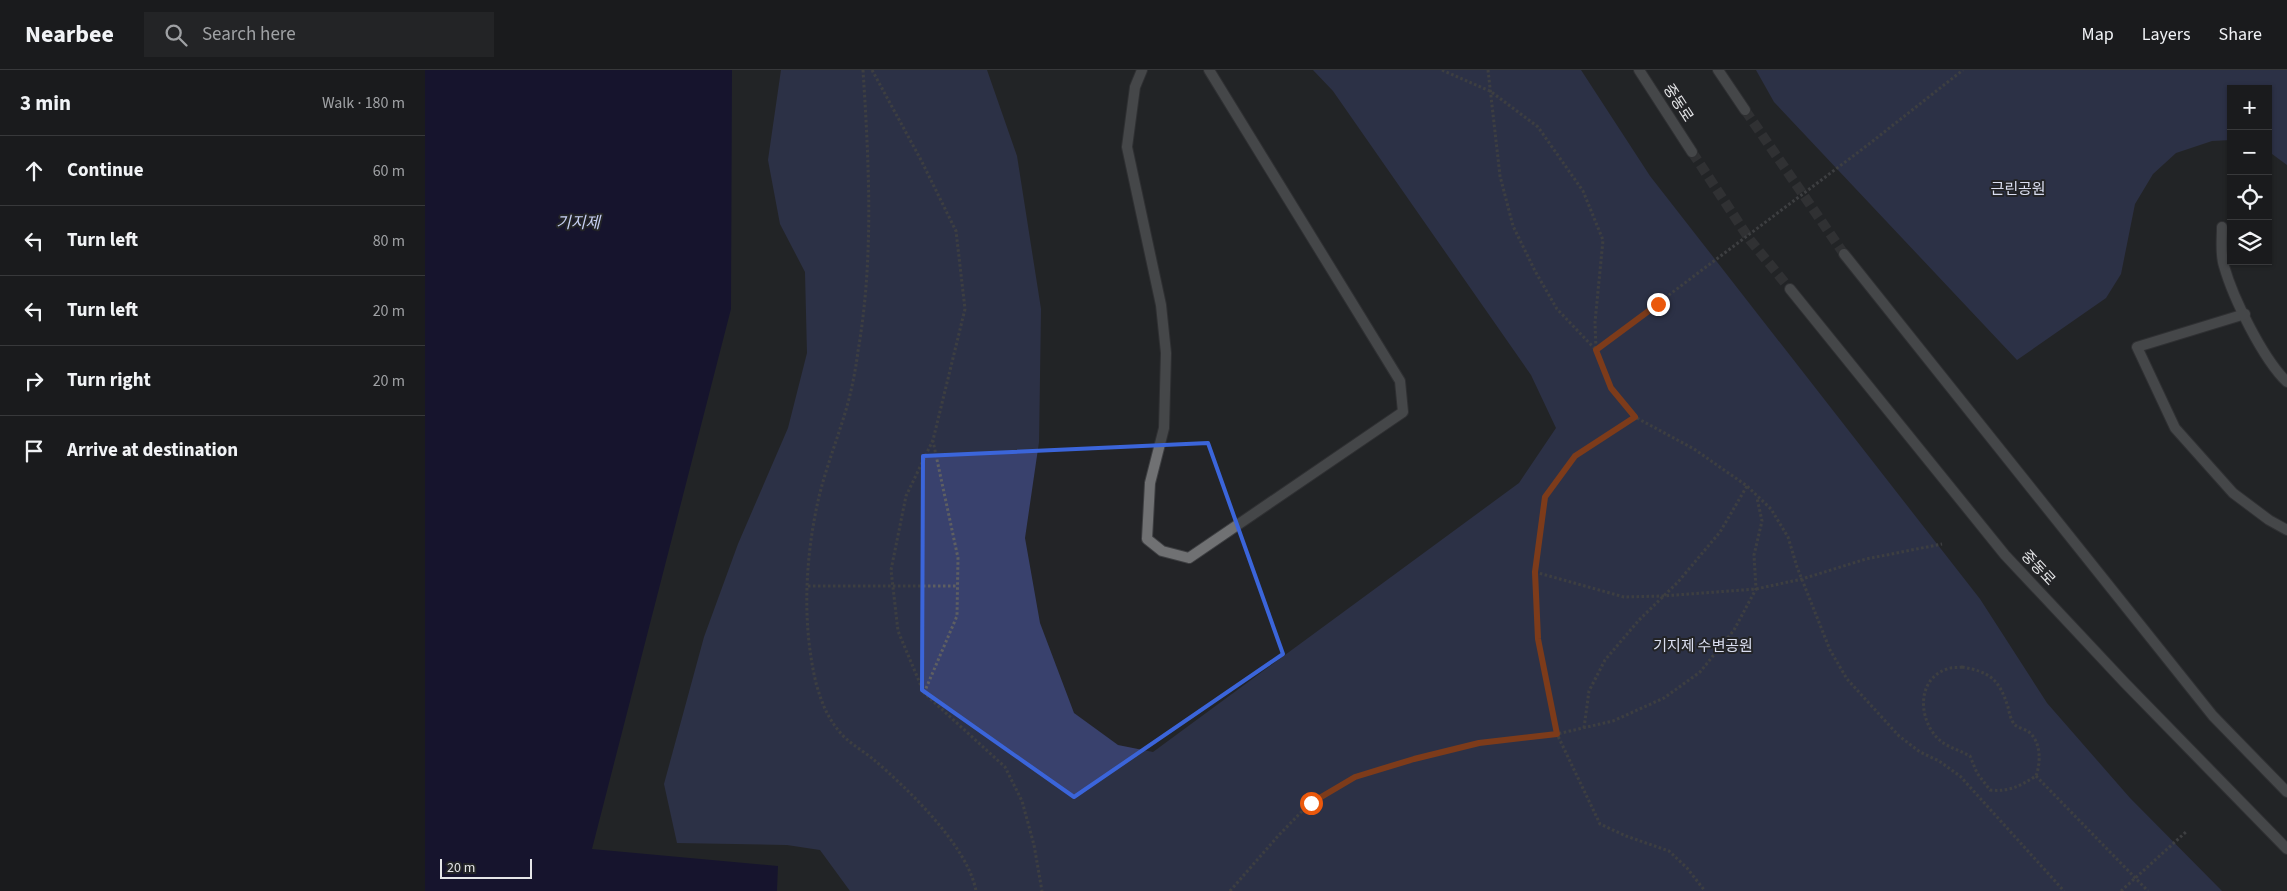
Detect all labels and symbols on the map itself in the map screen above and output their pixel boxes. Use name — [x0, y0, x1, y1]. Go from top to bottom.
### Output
street label: 중동로 — [1658, 80, 1698, 126]
park label: 근린공원 — [1990, 179, 2046, 200]
water label: 기지제 — [556, 212, 602, 234]
route end — [1647, 293, 1670, 316]
street label: 중동로 — [2016, 546, 2060, 590]
park label: 기지제 수변공원 — [1653, 636, 1753, 657]
route start — [1300, 792, 1323, 815]
scale bar — [440, 856, 533, 879]

